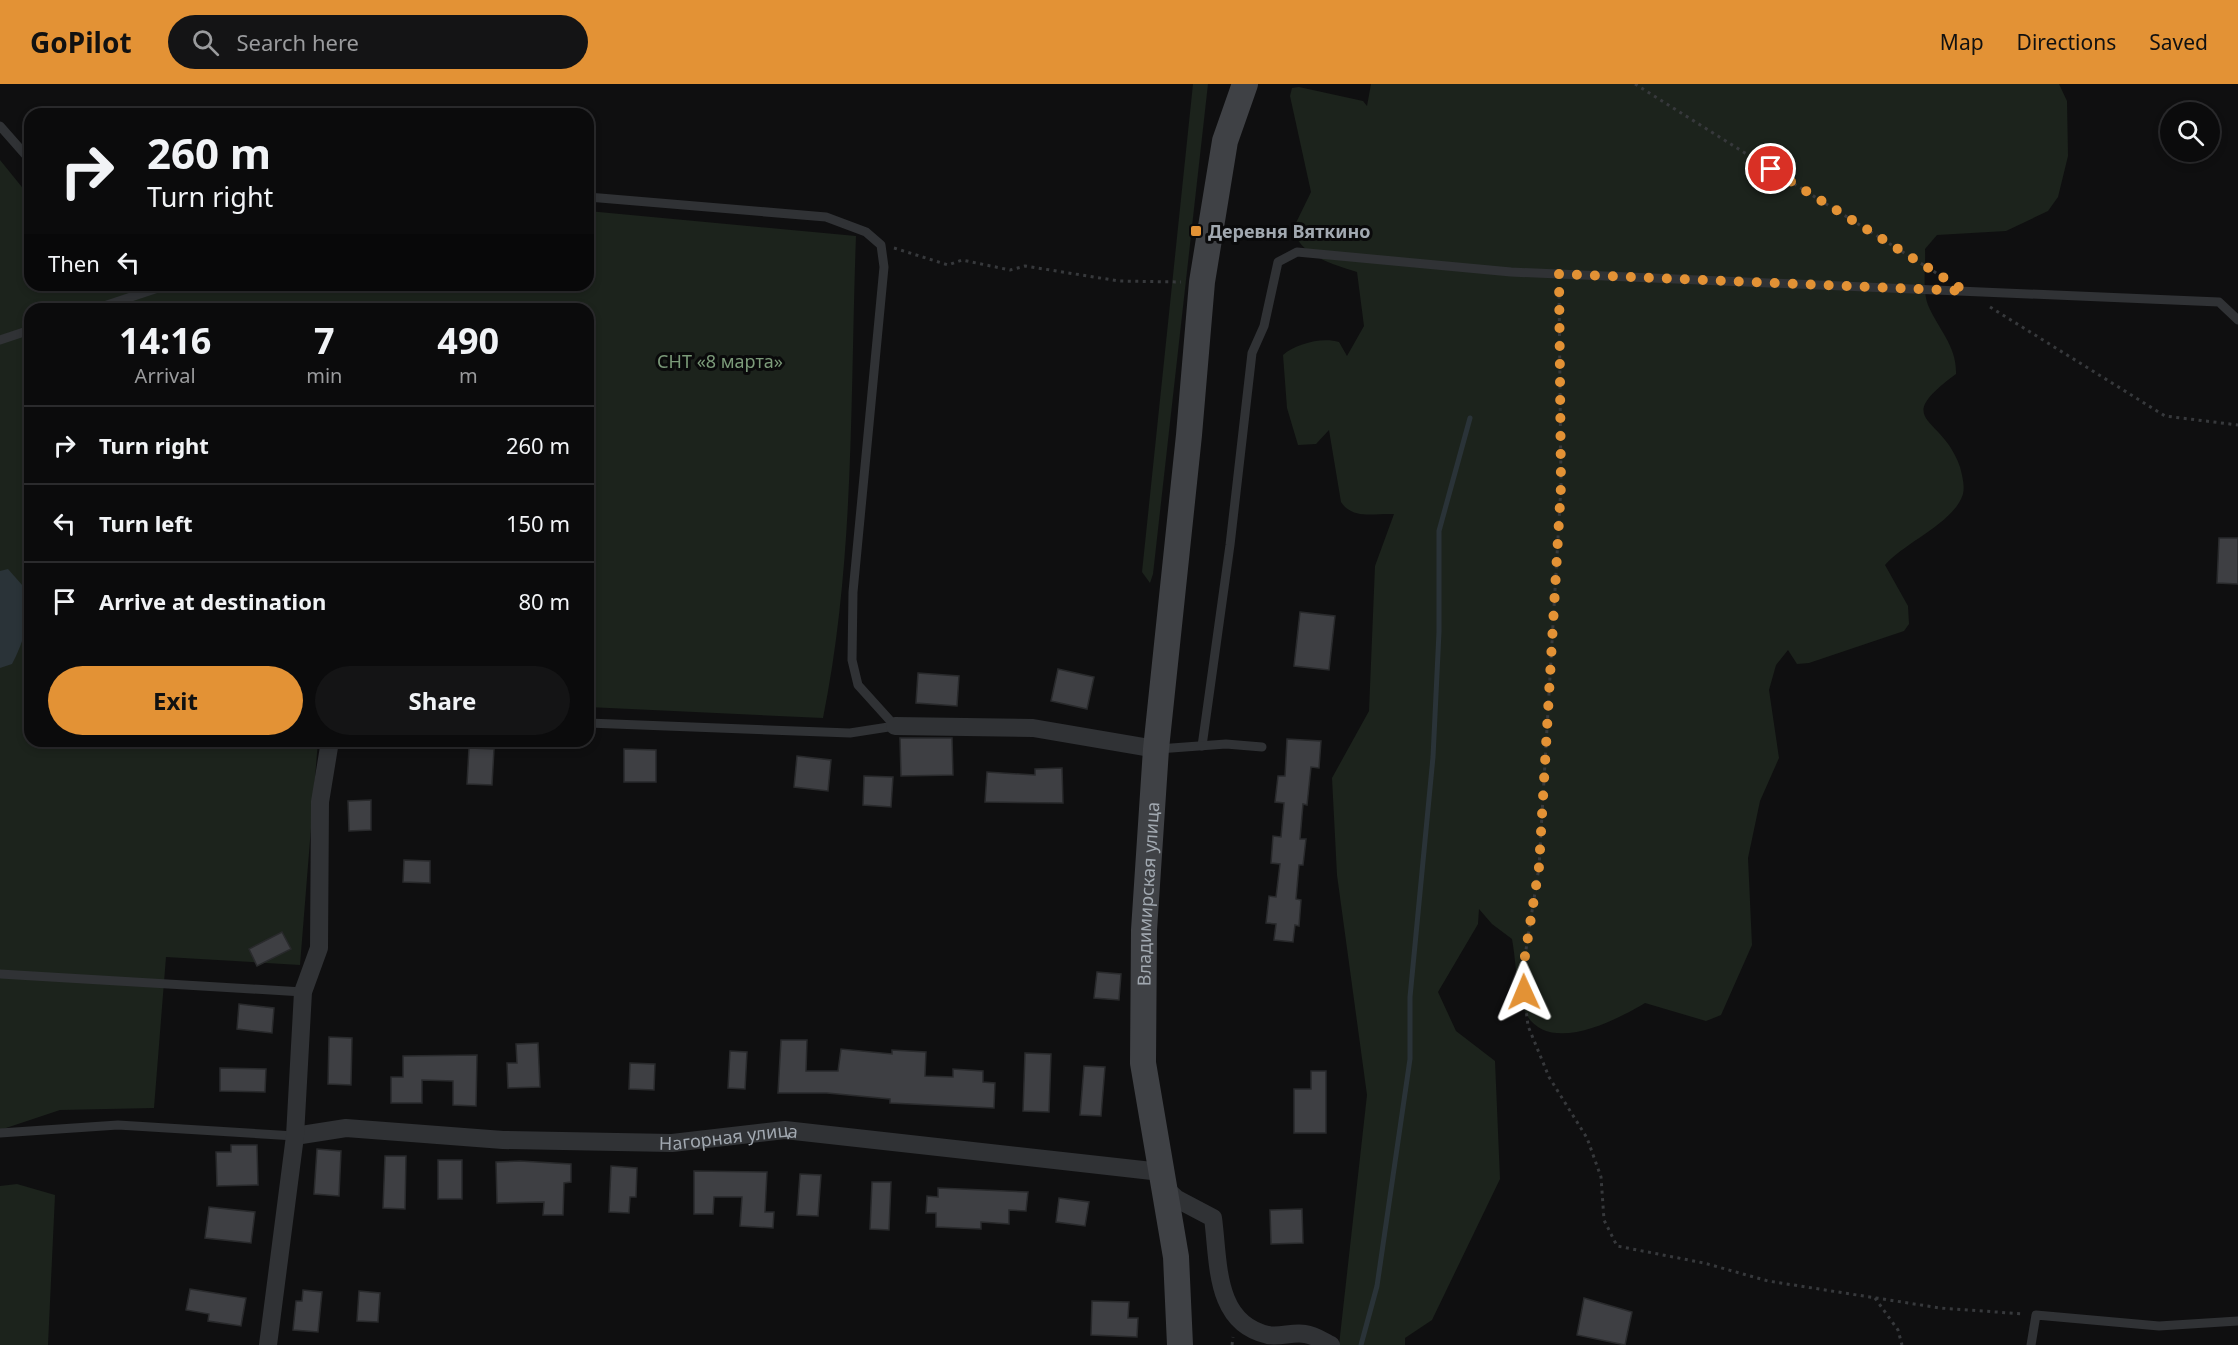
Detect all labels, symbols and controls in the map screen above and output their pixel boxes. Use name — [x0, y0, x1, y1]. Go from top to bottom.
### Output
search box — [168, 15, 588, 69]
text: GoPilot — [30, 23, 132, 61]
icon: search — [189, 26, 222, 59]
text: Search here — [237, 27, 359, 57]
text: Map — [1940, 28, 1984, 56]
text: Directions — [2017, 28, 2116, 56]
text: Saved — [2149, 28, 2208, 56]
map controls — [2160, 102, 2220, 162]
button: search — [2160, 102, 2220, 162]
text: 260 m — [147, 124, 271, 181]
icon: right — [48, 132, 126, 210]
pin — [1745, 143, 1796, 194]
icon: arrive — [1754, 152, 1787, 185]
text: Turn right — [147, 178, 273, 215]
place label: Деревня Вяткино — [1208, 219, 1370, 243]
marker: Деревня Вяткино — [1189, 224, 1203, 238]
icon: left — [112, 246, 145, 279]
text: Then — [48, 248, 100, 278]
text: 14:16 — [119, 316, 211, 365]
text: 7 — [314, 316, 335, 365]
text: 490 — [437, 316, 499, 365]
park label: СНТ «8 марта» — [657, 349, 783, 373]
text: Arrival — [135, 362, 196, 389]
text: min — [306, 362, 342, 389]
text: m — [459, 362, 478, 389]
icon: right — [48, 429, 81, 462]
text: Turn right — [99, 430, 209, 460]
text: 260 m — [506, 430, 570, 460]
icon: left — [48, 507, 81, 540]
text: Turn left — [99, 508, 193, 538]
text: 150 m — [506, 508, 570, 538]
icon: arrive — [48, 585, 81, 618]
text: Arrive at destination — [99, 586, 326, 616]
text: 80 m — [519, 586, 570, 616]
button: Exit — [48, 666, 303, 735]
button: Share — [315, 666, 570, 735]
street label: Владимирская улица — [1132, 801, 1164, 986]
position arrow — [1492, 960, 1556, 1024]
street label: Нагорная улица — [659, 1118, 799, 1155]

